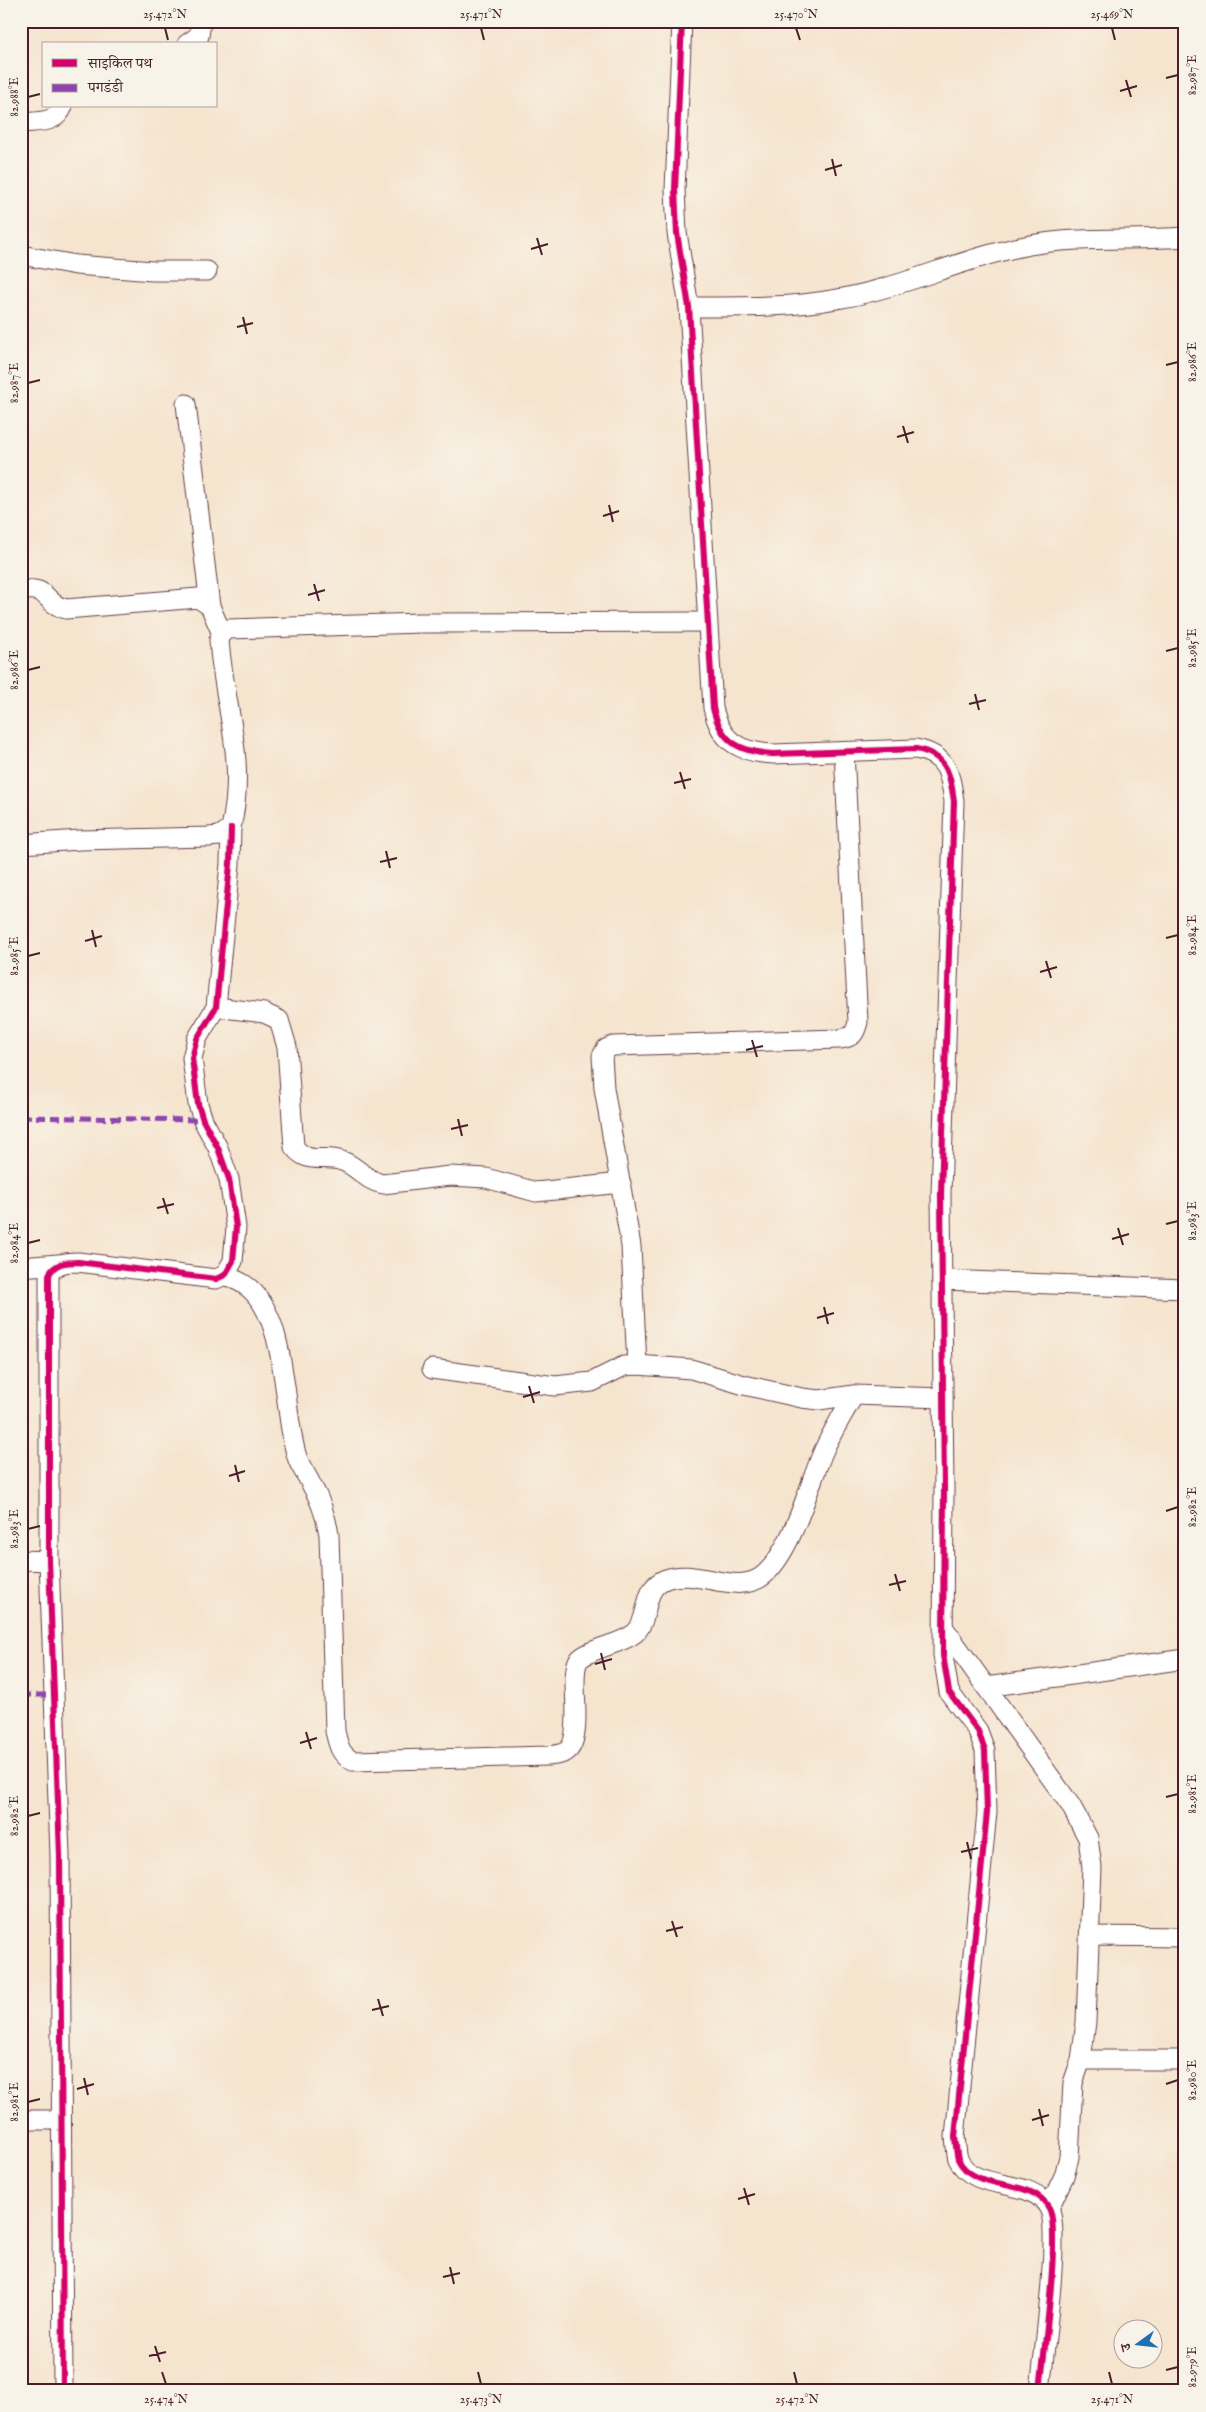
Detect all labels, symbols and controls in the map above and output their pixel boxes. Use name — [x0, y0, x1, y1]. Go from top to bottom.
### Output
text: 25.472°N — [143, 7, 187, 22]
text: 25.471°N — [460, 7, 503, 22]
text: 25.470°N — [774, 7, 819, 22]
text: 25.469°N — [1091, 7, 1134, 22]
legend — [42, 42, 218, 108]
text: साइकिल पथ — [87, 54, 154, 73]
text: 82.987°E — [1185, 55, 1200, 95]
text: 82.988°E — [7, 77, 22, 117]
text: पगडंडी — [87, 78, 124, 97]
text: 82.986°E — [1185, 342, 1200, 382]
text: 82.987°E — [7, 363, 22, 403]
text: 82.985°E — [1185, 628, 1200, 668]
text: 82.986°E — [7, 650, 22, 690]
text: 82.984°E — [1185, 915, 1200, 955]
text: 82.985°E — [7, 936, 22, 976]
text: 82.983°E — [1185, 1201, 1200, 1241]
text: 82.984°E — [7, 1223, 22, 1263]
text: 82.982°E — [1185, 1487, 1200, 1527]
text: 82.983°E — [7, 1509, 22, 1549]
text: 82.981°E — [1185, 1774, 1200, 1814]
text: 82.982°E — [7, 1796, 22, 1836]
text: 82.980°E — [1185, 2060, 1200, 2100]
text: 82.981°E — [7, 2082, 22, 2122]
north arrow — [1114, 2320, 1164, 2370]
text: उ — [1117, 2340, 1136, 2354]
text: 82.979°E — [1185, 2346, 1200, 2388]
text: 25.474°N — [144, 2392, 188, 2407]
text: 25.473°N — [460, 2392, 503, 2407]
text: 25.472°N — [775, 2392, 819, 2407]
text: 25.471°N — [1091, 2392, 1134, 2407]

